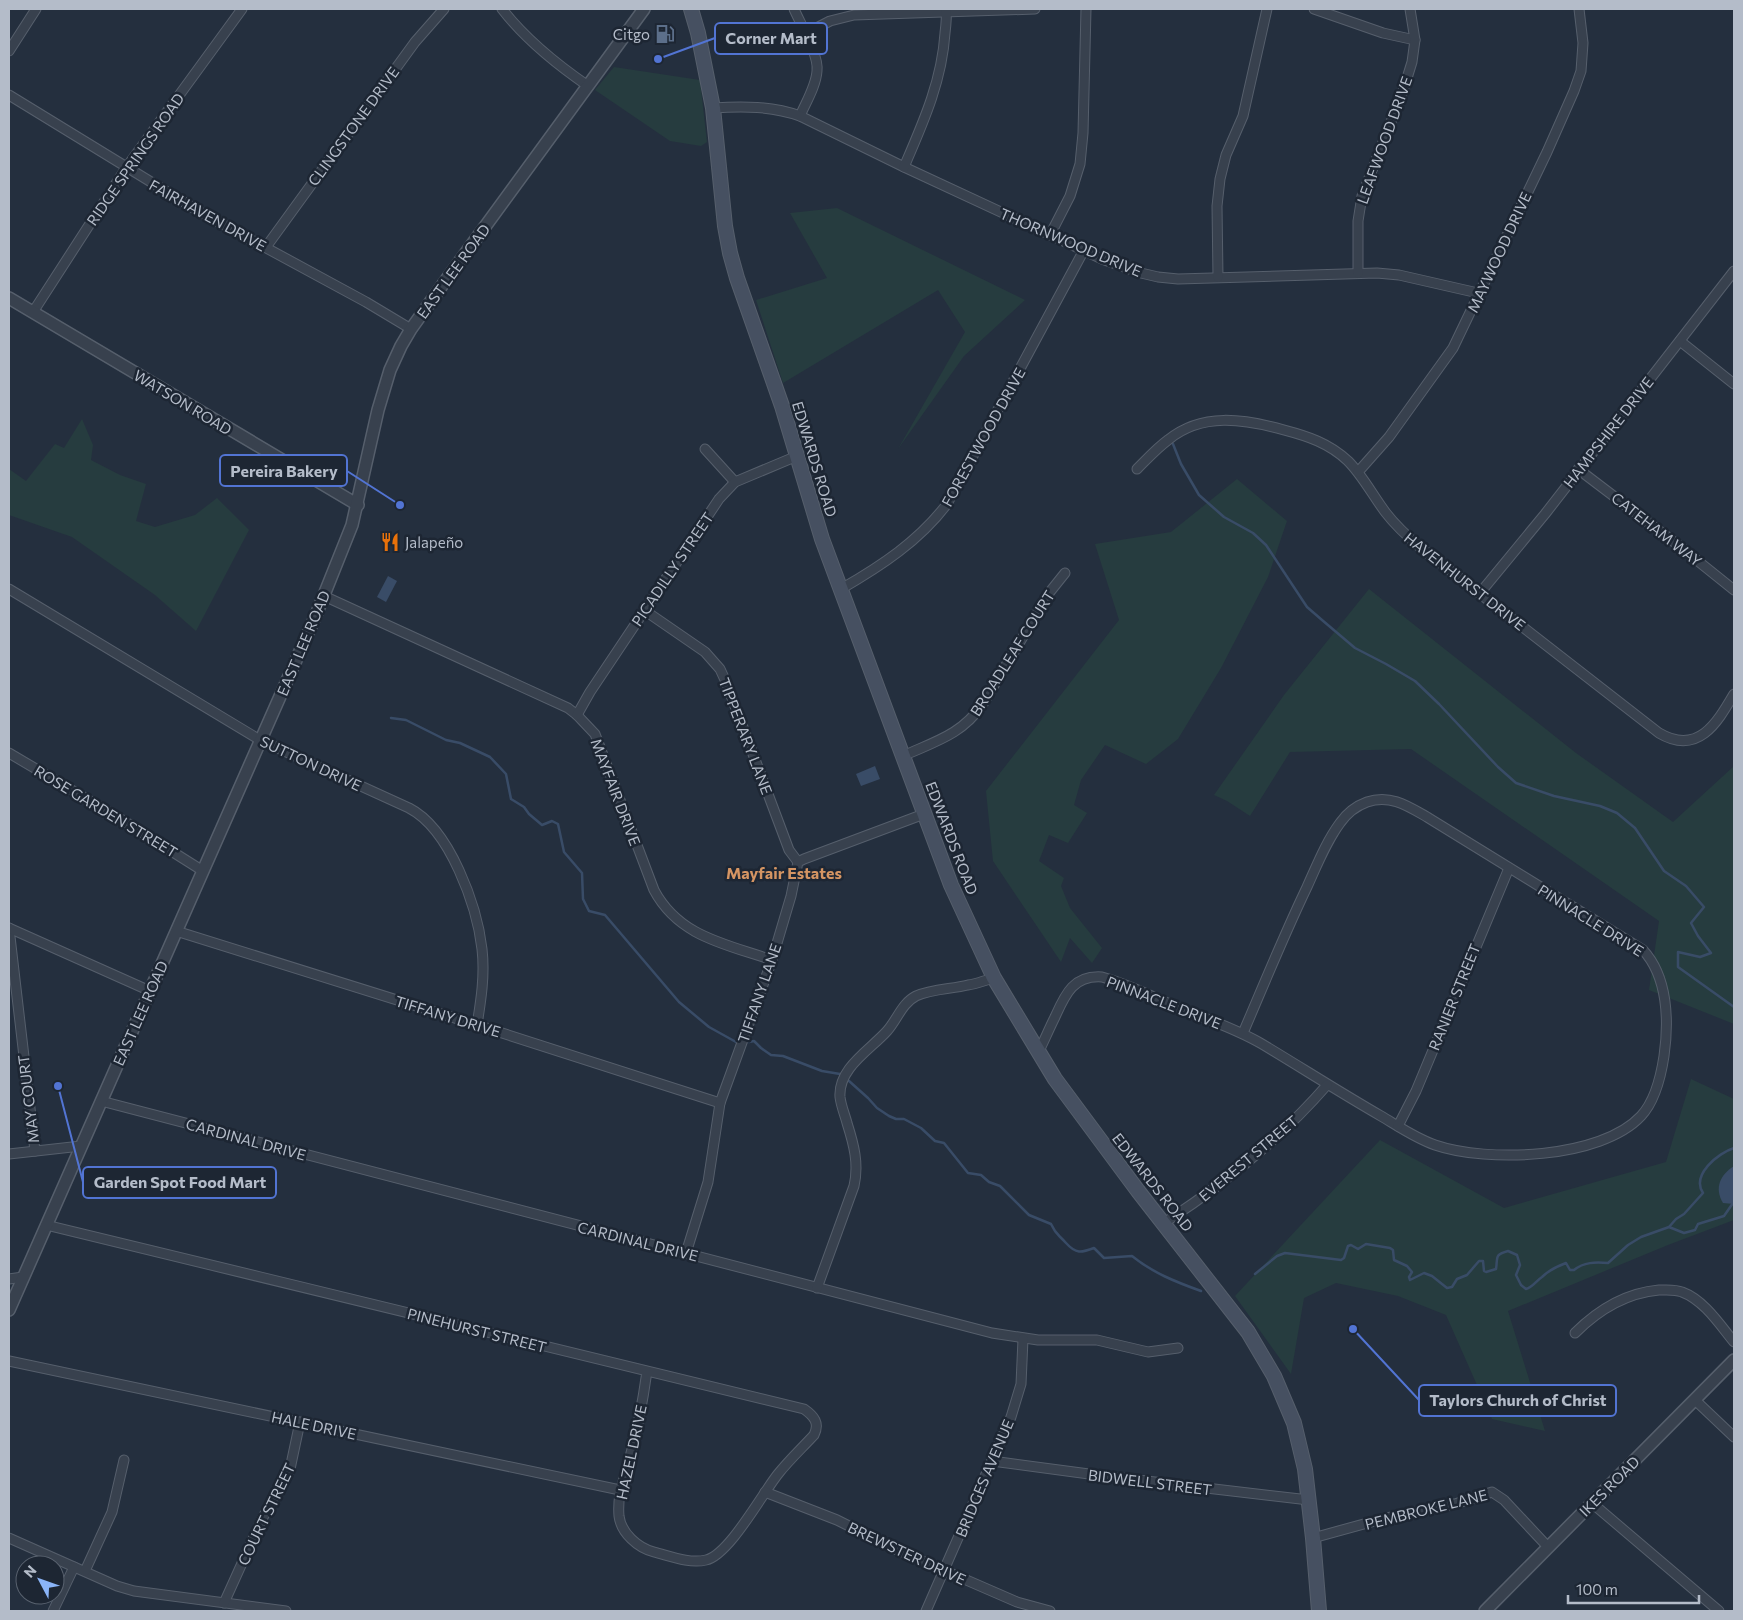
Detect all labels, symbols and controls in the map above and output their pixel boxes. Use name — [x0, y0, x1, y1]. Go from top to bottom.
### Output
fuel station icon: Citgo — [654, 23, 676, 45]
callout: Corner Mart — [715, 23, 827, 54]
place label: Citgo — [613, 25, 650, 43]
text: Corner Mart — [725, 28, 817, 47]
street label: CLINGSTONE DRIVE — [304, 63, 402, 189]
street label: LEAFWOOD DRIVE — [1353, 74, 1415, 206]
street label: RIDGE SPRINGS ROAD — [82, 89, 188, 229]
street label: FAIRHAVEN DRIVE — [146, 175, 270, 255]
street label: MAYWOOD DRIVE — [1463, 189, 1535, 315]
street label: THORNWOOD DRIVE — [997, 204, 1145, 280]
street label: EAST LEE ROAD — [413, 220, 493, 322]
street label: FORESTWOOD DRIVE — [937, 364, 1029, 510]
street label: WATSON ROAD — [131, 366, 235, 438]
street label: HAMPSHIRE DRIVE — [1559, 373, 1657, 491]
street label: EDWARDS ROAD — [789, 399, 841, 519]
callout: Pereira Bakery — [220, 455, 347, 486]
text: Pereira Bakery — [230, 461, 338, 480]
street label: CATEHAM WAY — [1608, 488, 1706, 570]
street label: PICADILLY STREET — [627, 508, 717, 629]
street label: HAVENHURST DRIVE — [1401, 528, 1529, 634]
restaurant icon: Jalapeño — [379, 531, 401, 553]
place label: Jalapeño — [405, 533, 463, 551]
street label: BROADLEAF COURT — [966, 586, 1058, 719]
street label: EAST LEE ROAD — [273, 588, 333, 698]
street label: TIPPERARY LANE — [715, 675, 777, 797]
street label: SUTTON DRIVE — [258, 732, 364, 794]
street label: MAYFAIR DRIVE — [587, 736, 645, 848]
street label: ROSE GARDEN STREET — [31, 761, 181, 861]
street label: EDWARDS ROAD — [922, 779, 982, 897]
district label: Mayfair Estates — [726, 863, 842, 882]
street label: PINNACLE DRIVE — [1535, 880, 1647, 960]
street label: TIFFANY LANE — [734, 941, 784, 1045]
street label: RANIER STREET — [1424, 941, 1484, 1053]
street label: EAST LEE ROAD — [109, 958, 171, 1068]
street label: PINNACLE DRIVE — [1104, 972, 1224, 1032]
street label: TIFFANY DRIVE — [393, 991, 503, 1041]
street label: MAY COURT — [14, 1053, 42, 1144]
street label: EVEREST STREET — [1195, 1111, 1302, 1205]
street label: CARDINAL DRIVE — [184, 1114, 308, 1164]
street label: EDWARDS ROAD — [1109, 1129, 1197, 1235]
callout: Garden Spot Food Mart — [83, 1167, 276, 1198]
text: Garden Spot Food Mart — [94, 1172, 267, 1191]
street label: CARDINAL DRIVE — [576, 1217, 700, 1265]
street label: PINEHURST STREET — [406, 1304, 549, 1356]
callout: Taylors Church of Christ — [1419, 1385, 1616, 1416]
text: Taylors Church of Christ — [1429, 1390, 1607, 1409]
street label: HAZEL DRIVE — [612, 1403, 650, 1501]
street label: HALE DRIVE — [270, 1407, 358, 1443]
street label: BRIDGES AVENUE — [951, 1416, 1017, 1540]
street label: IKES ROAD — [1575, 1452, 1643, 1520]
street label: COURT STREET — [233, 1460, 299, 1568]
street label: BIDWELL STREET — [1087, 1465, 1213, 1499]
street label: PEMBROKE LANE — [1363, 1485, 1489, 1533]
street label: BREWSTER DRIVE — [845, 1518, 969, 1588]
north arrow — [15, 1555, 65, 1605]
text: N — [20, 1562, 40, 1581]
scale bar — [1568, 1572, 1699, 1604]
text: 100 m — [1576, 1580, 1618, 1598]

